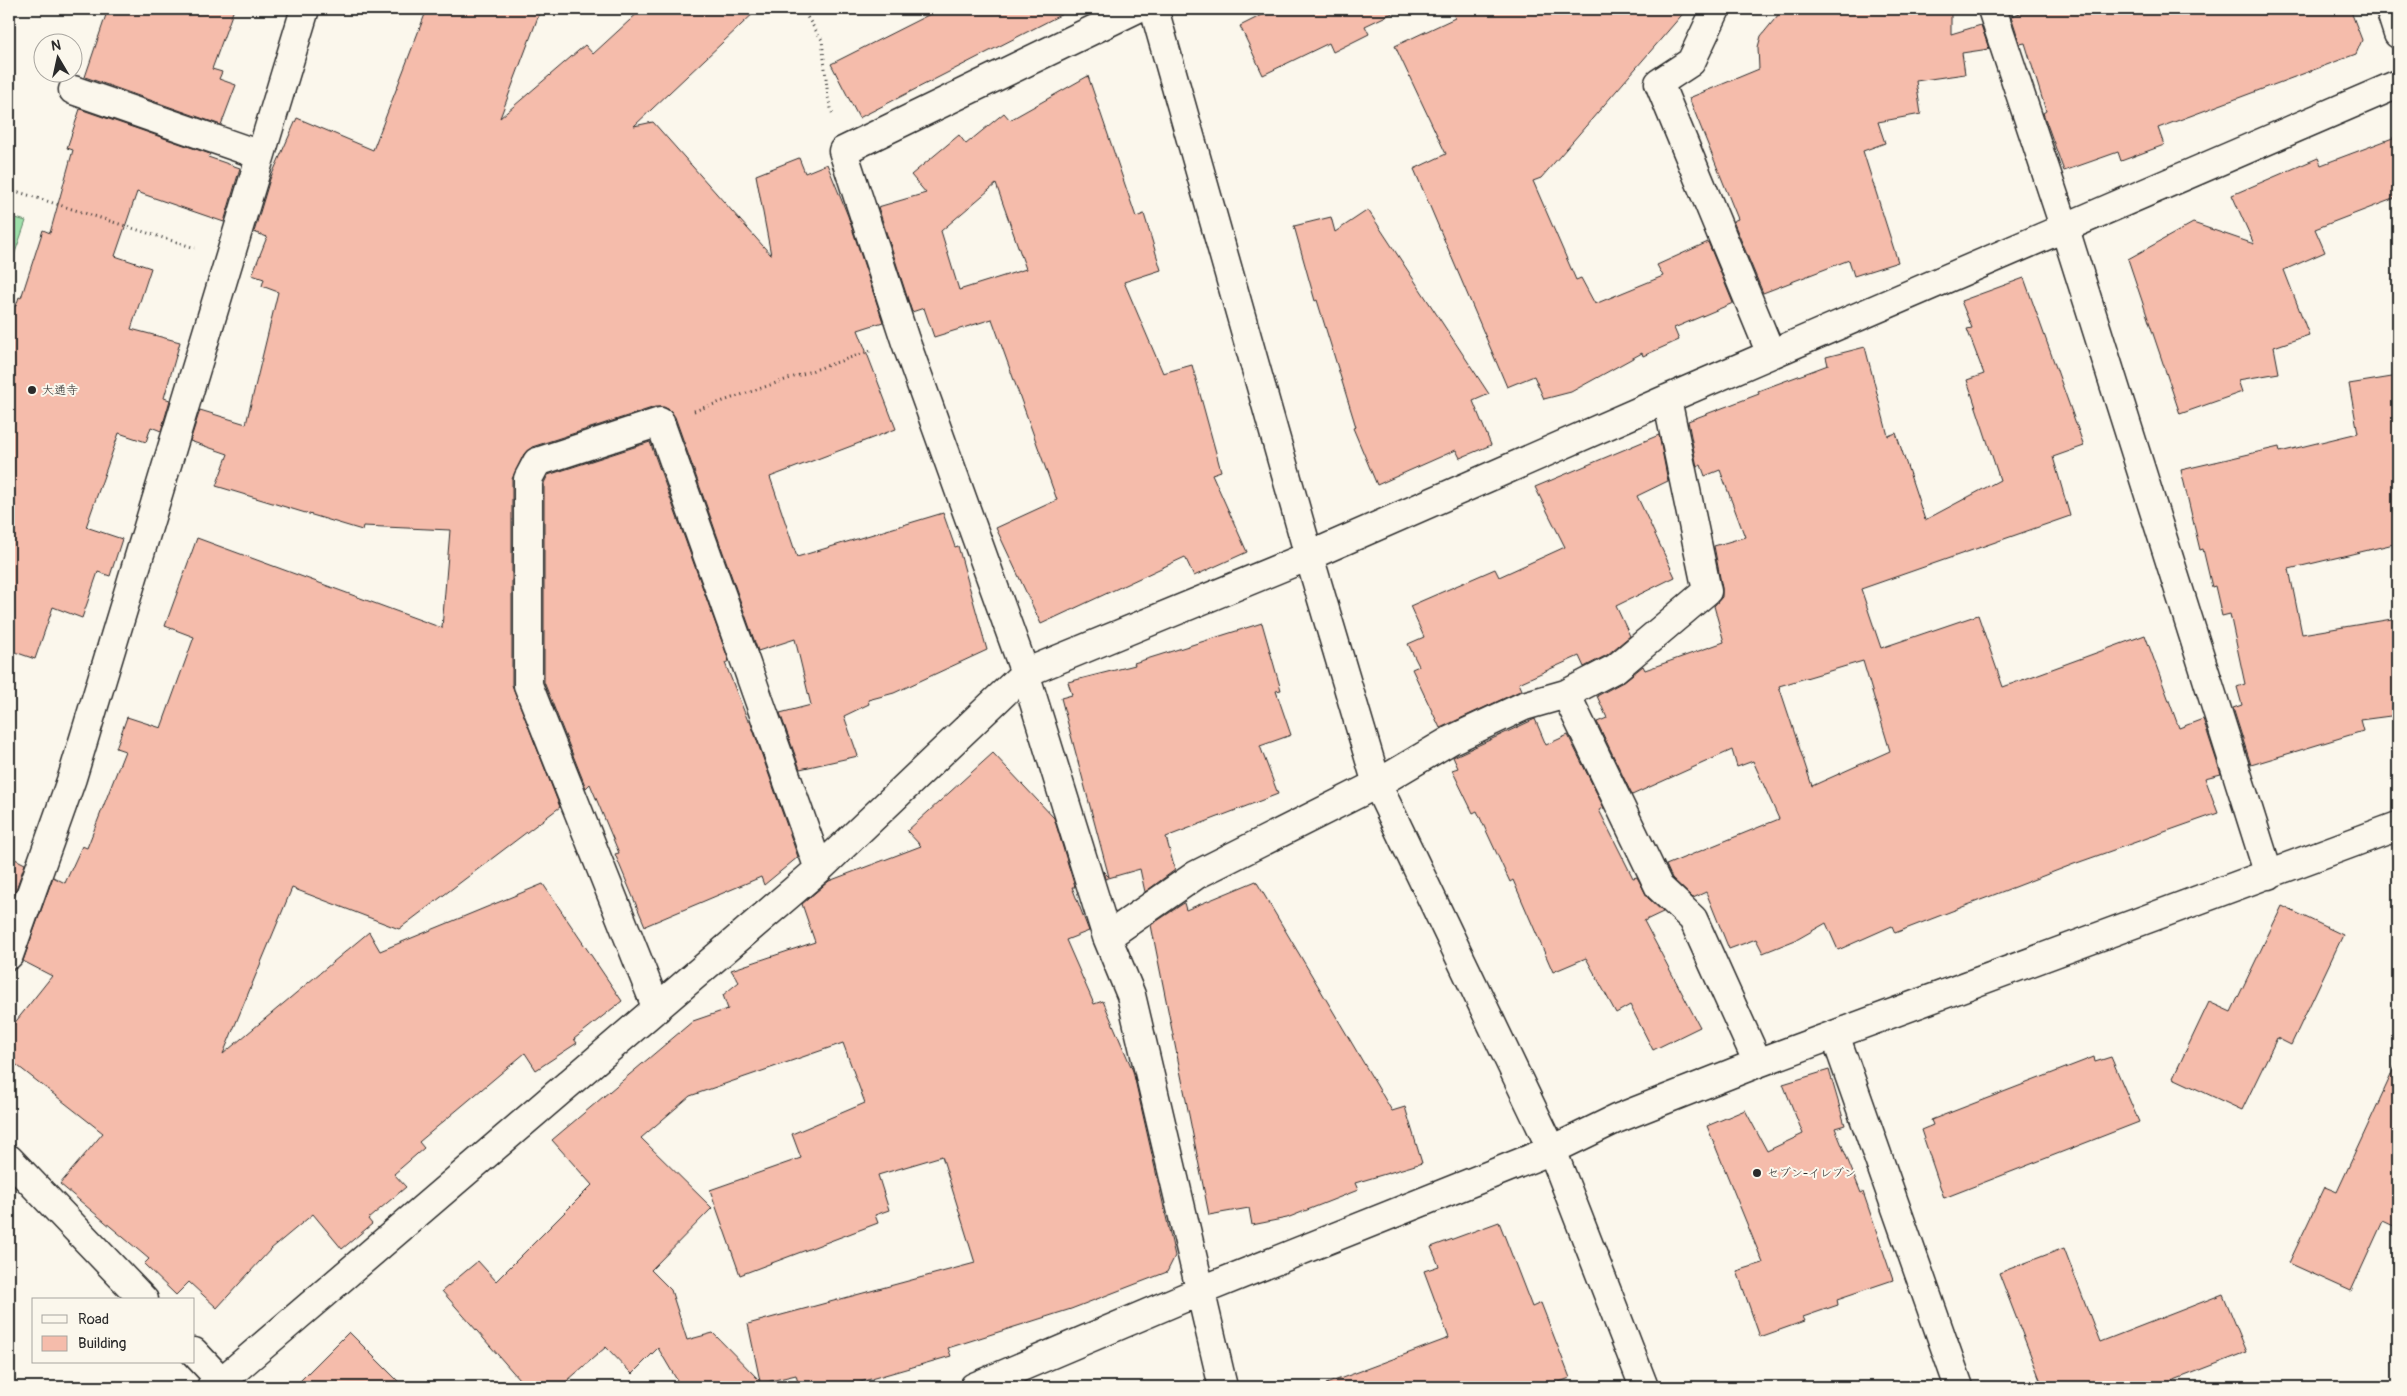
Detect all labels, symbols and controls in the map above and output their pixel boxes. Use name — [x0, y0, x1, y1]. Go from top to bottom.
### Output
north arrow — [32, 32, 82, 82]
text: N — [50, 37, 62, 55]
place label: 大通寺 — [42, 383, 78, 398]
marker: 大通寺 — [26, 384, 38, 396]
place label: セブン-イレブン — [1767, 1166, 1856, 1181]
marker: セブン-イレブン — [1751, 1167, 1763, 1179]
legend — [32, 1298, 195, 1364]
text: Road — [78, 1310, 109, 1329]
text: Building — [78, 1334, 126, 1353]

